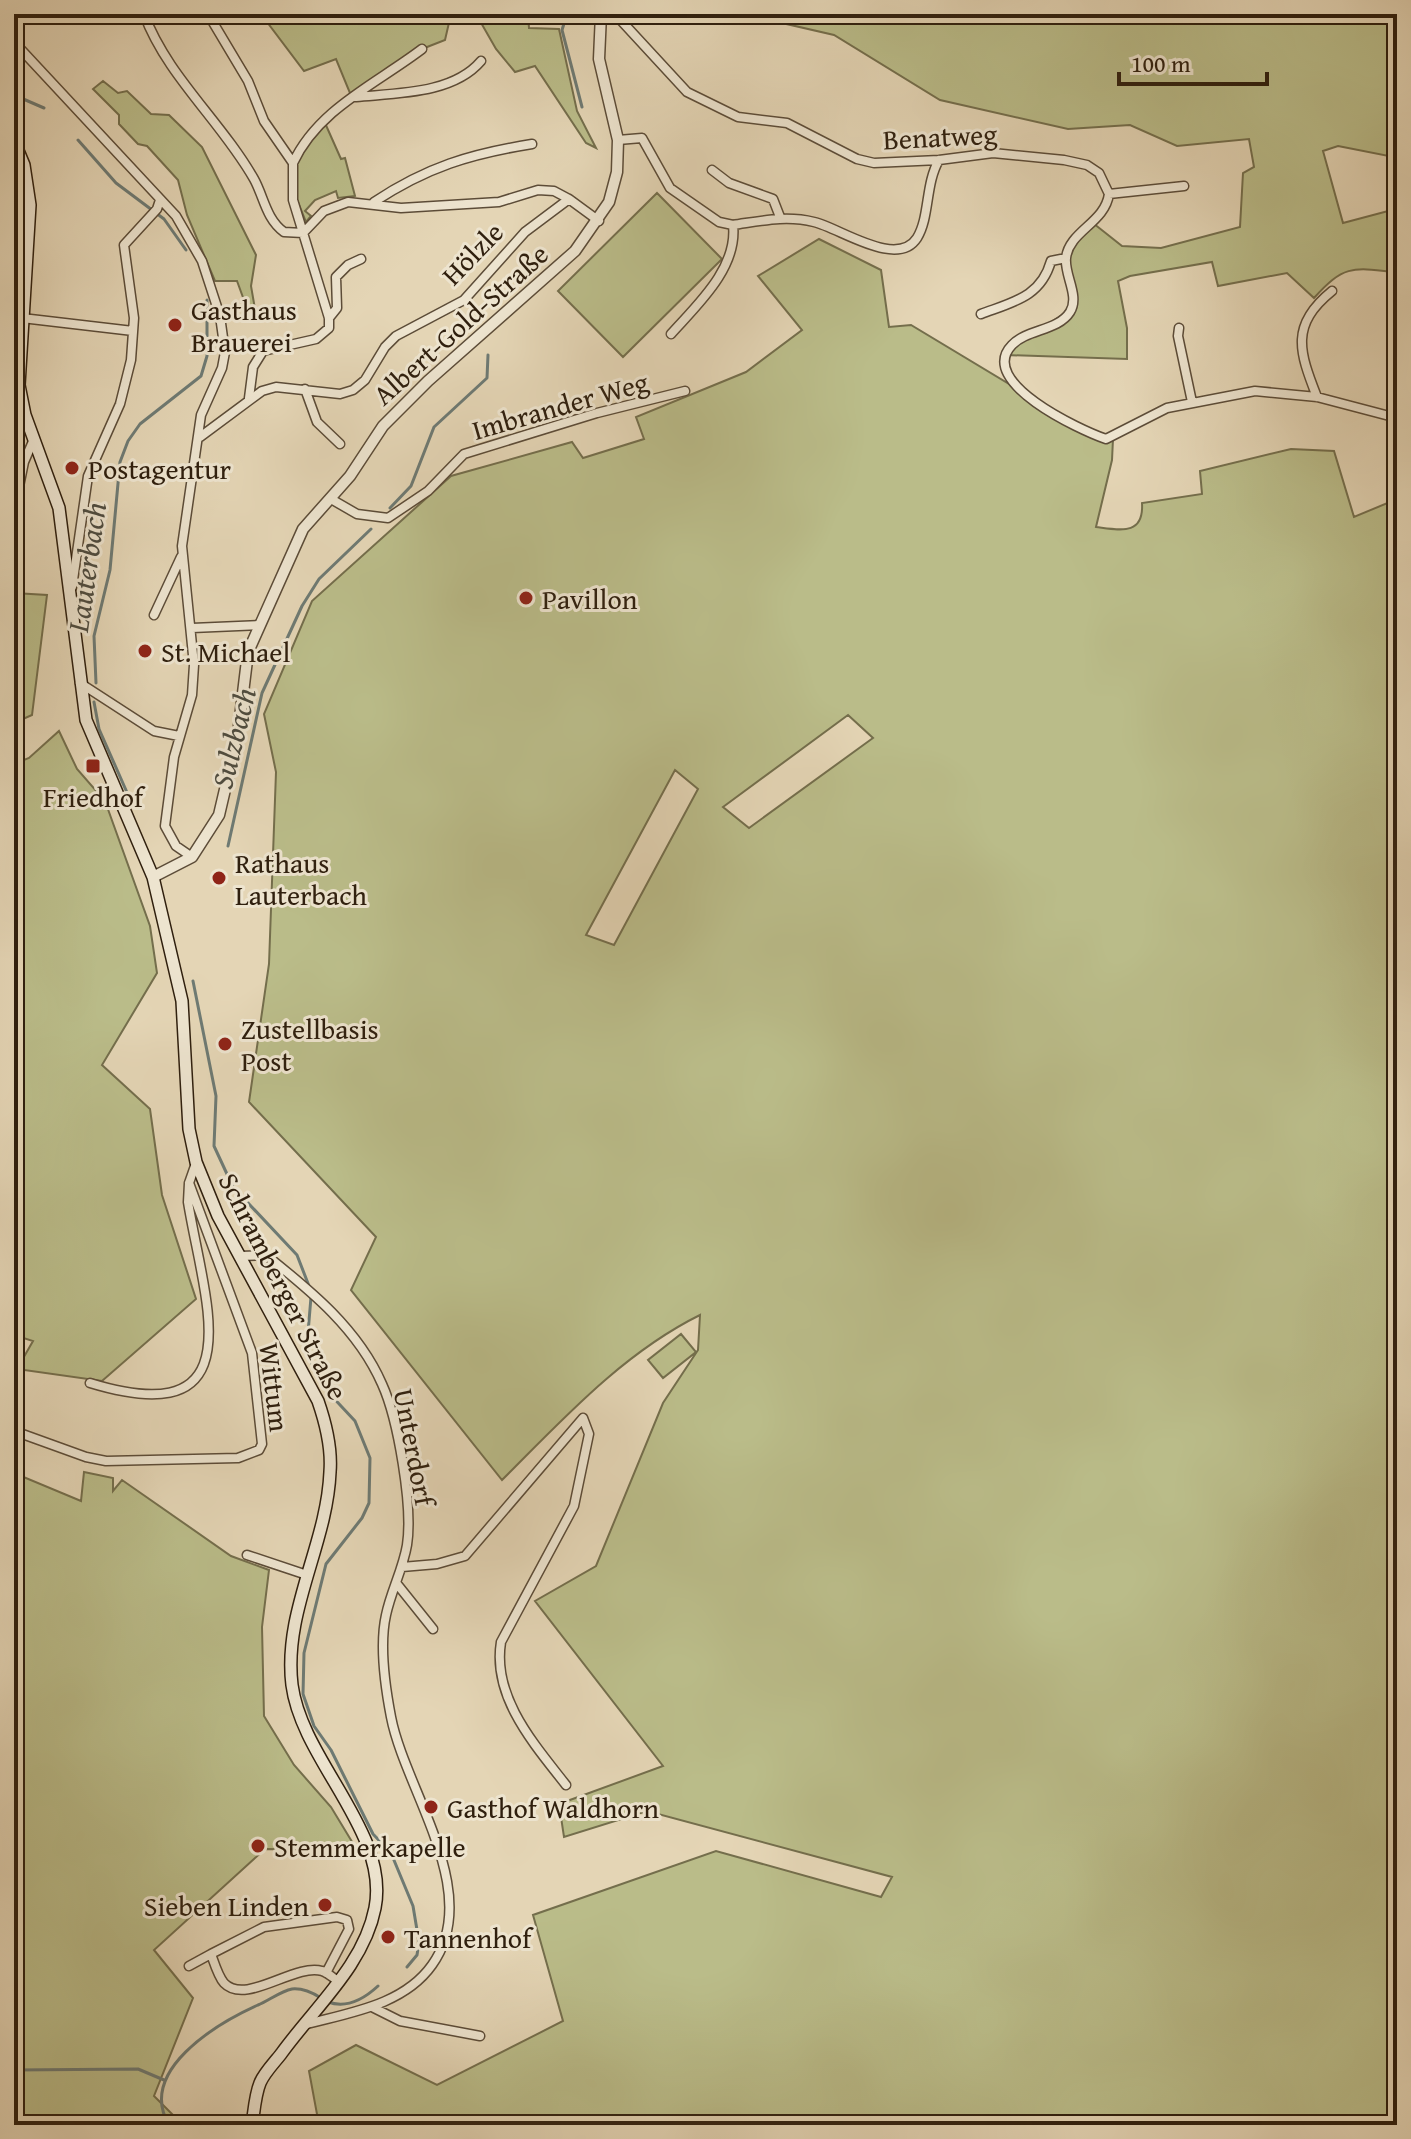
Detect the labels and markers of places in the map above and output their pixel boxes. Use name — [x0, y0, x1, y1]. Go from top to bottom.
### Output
place label: Gasthaus Brauerei — [191, 289, 297, 362]
marker: Gasthaus Brauerei — [166, 316, 184, 334]
place label: Postagentur — [88, 448, 231, 489]
marker: Postagentur — [63, 459, 81, 477]
place label: Pavillon — [542, 578, 638, 619]
marker: Pavillon — [517, 589, 535, 607]
place label: St. Michael — [161, 631, 290, 672]
marker: St. Michael — [136, 642, 154, 660]
marker: Friedhof — [84, 757, 102, 775]
place label: Friedhof — [43, 776, 146, 817]
place label: Rathaus Lauterbach — [235, 842, 367, 915]
marker: Rathaus Lauterbach — [210, 869, 228, 887]
place label: Zustellbasis Post — [241, 1008, 379, 1081]
marker: Zustellbasis Post — [216, 1035, 234, 1053]
place label: Gasthof Waldhorn — [447, 1787, 659, 1828]
marker: Gasthof Waldhorn — [422, 1798, 440, 1816]
place label: Stemmerkapelle — [274, 1826, 466, 1867]
marker: Stemmerkapelle — [249, 1837, 267, 1855]
place label: Sieben Linden — [144, 1885, 309, 1926]
marker: Sieben Linden — [316, 1896, 334, 1914]
place label: Tannenhof — [404, 1917, 534, 1958]
marker: Tannenhof — [379, 1928, 397, 1946]

